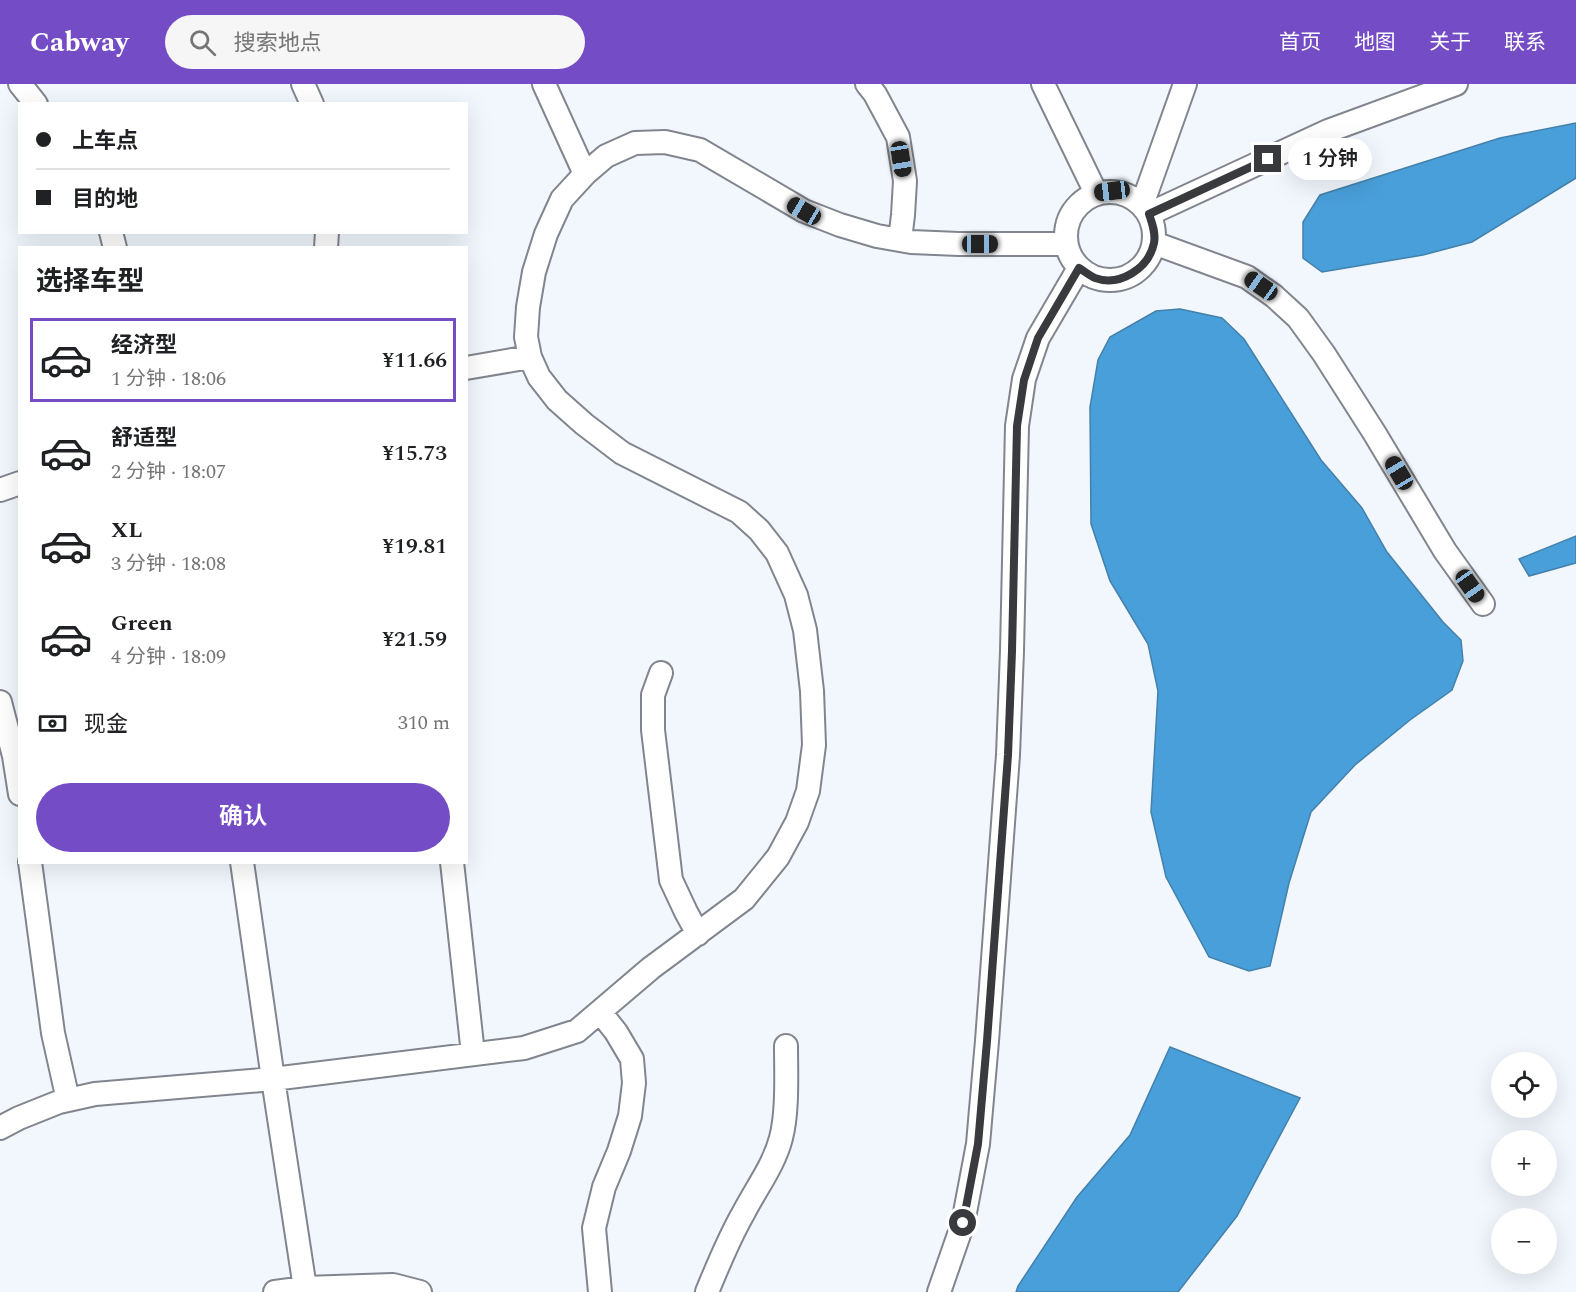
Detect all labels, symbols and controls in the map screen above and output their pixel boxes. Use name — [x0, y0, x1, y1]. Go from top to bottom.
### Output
search box — [165, 15, 585, 69]
text: Cabway — [30, 21, 129, 64]
icon: search — [186, 26, 219, 59]
text: 搜索地点 — [234, 27, 322, 60]
text: 首页 — [1279, 27, 1321, 59]
text: 地图 — [1354, 27, 1396, 59]
text: 关于 — [1429, 27, 1471, 59]
text: 联系 — [1504, 27, 1546, 59]
text: 上车点 — [72, 125, 138, 158]
callout: 1 分钟 — [1289, 138, 1373, 180]
car — [889, 140, 913, 178]
text: 1 分钟 — [1302, 144, 1358, 174]
route end — [1254, 145, 1281, 172]
car — [1093, 180, 1131, 202]
text: 目的地 — [72, 183, 138, 216]
car — [784, 194, 824, 228]
car — [962, 235, 998, 253]
text: 选择车型 — [36, 261, 144, 303]
car — [1241, 268, 1281, 304]
text: 经济型 — [111, 329, 177, 362]
icon: car — [39, 333, 93, 387]
text: ¥11.66 — [382, 344, 447, 377]
text: 1 分钟 · 18:06 — [111, 364, 226, 394]
text: 舒适型 — [111, 422, 177, 455]
icon: car — [39, 426, 93, 480]
text: ¥15.73 — [382, 437, 447, 470]
car — [1382, 453, 1416, 493]
text: 2 分钟 · 18:07 — [111, 457, 226, 487]
text: XL — [111, 514, 142, 547]
icon: car — [39, 519, 93, 573]
text: ¥19.81 — [382, 530, 447, 563]
text: 3 分钟 · 18:08 — [111, 549, 226, 579]
car — [1452, 566, 1488, 606]
text: Green — [111, 607, 173, 640]
icon: car — [39, 612, 93, 666]
text: ¥21.59 — [382, 623, 447, 656]
text: 4 分钟 · 18:09 — [111, 642, 226, 672]
icon: cash — [36, 707, 69, 740]
text: 现金 — [84, 708, 128, 741]
text: 310 m — [398, 708, 450, 738]
button: 确认 — [36, 783, 450, 852]
map controls — [1491, 1052, 1557, 1274]
button: locate — [1491, 1052, 1557, 1118]
button: + — [1491, 1130, 1557, 1196]
button: − — [1491, 1208, 1557, 1274]
route start — [949, 1209, 976, 1236]

